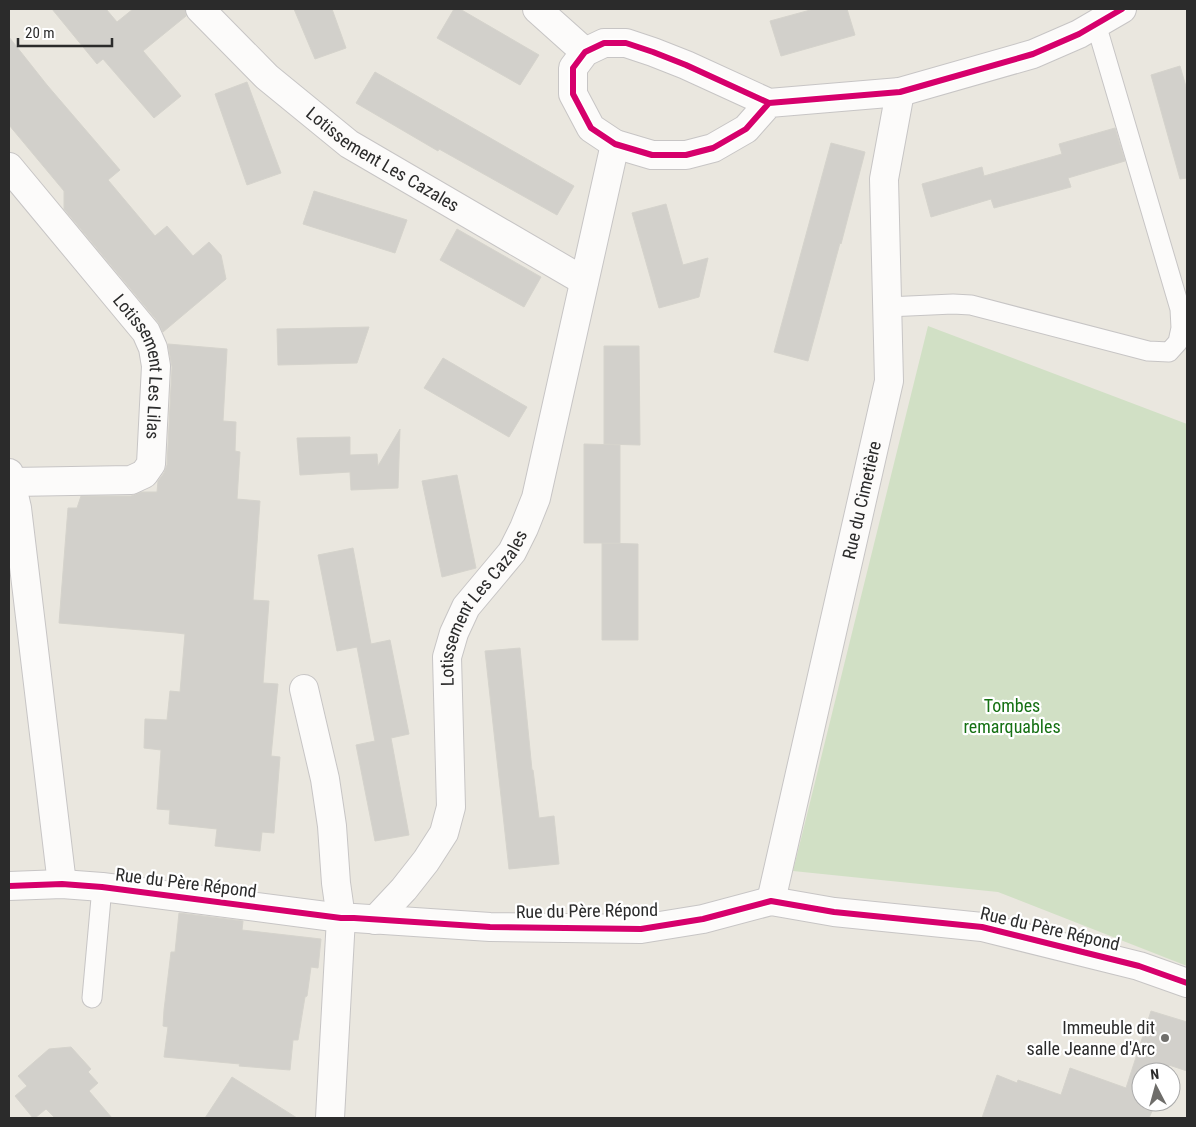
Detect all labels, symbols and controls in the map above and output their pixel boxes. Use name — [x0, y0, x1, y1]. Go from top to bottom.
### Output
scale bar — [18, 15, 111, 47]
text: 20 m — [25, 24, 55, 42]
street label: Lotissement Les Cazales — [302, 102, 463, 216]
street label: Lotissement Les Lilas — [109, 290, 167, 440]
street label: Rue du Cimetière — [838, 439, 885, 561]
street label: Lotissement Les Cazales — [436, 526, 531, 686]
park label: Tombes remarquables — [963, 695, 1061, 737]
street label: Rue du Père Répond — [114, 863, 258, 902]
street label: Rue du Père Répond — [516, 899, 658, 922]
street label: Rue du Père Répond — [978, 902, 1122, 955]
place label: Immeuble dit salle Jeanne d'Arc — [1027, 1017, 1155, 1059]
marker: Immeuble dit salle Jeanne d'Arc — [1159, 1032, 1171, 1044]
north arrow — [1131, 1062, 1181, 1112]
text: N — [1150, 1066, 1160, 1082]

